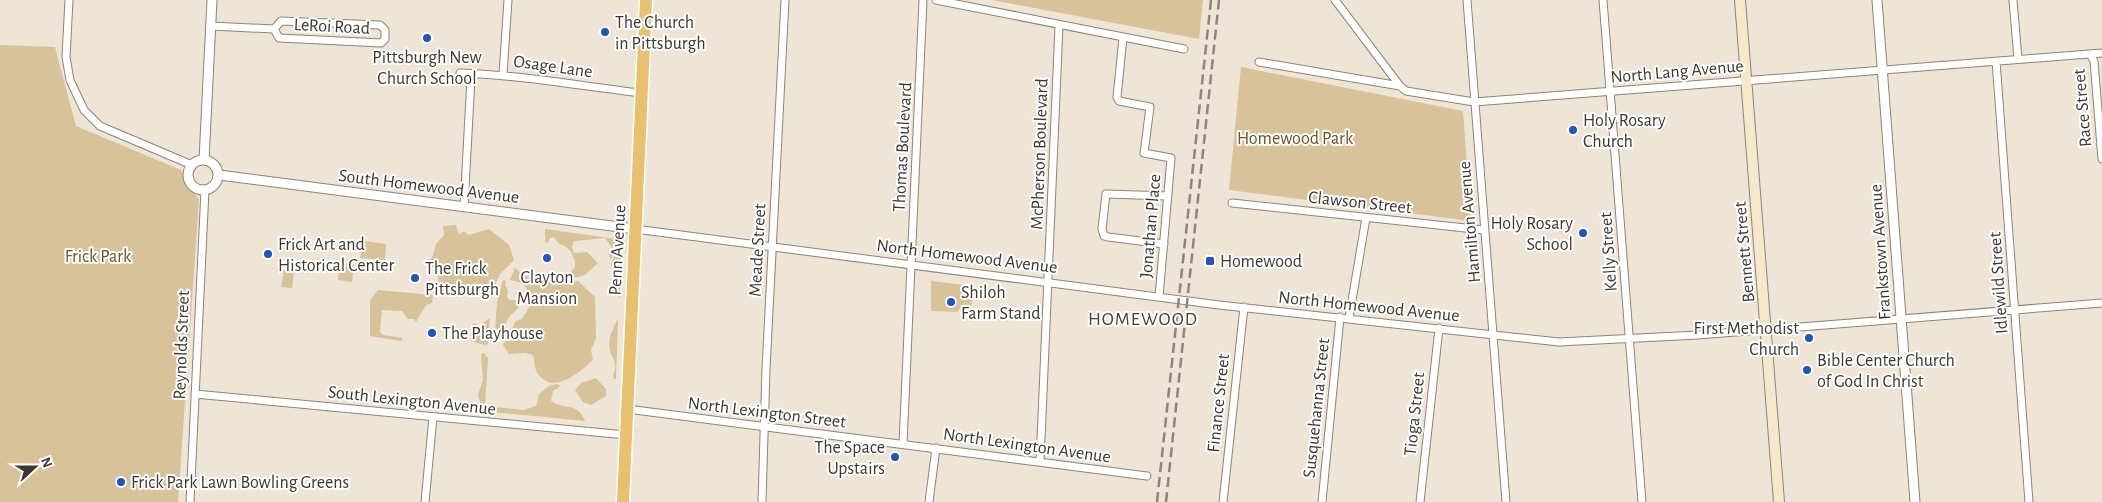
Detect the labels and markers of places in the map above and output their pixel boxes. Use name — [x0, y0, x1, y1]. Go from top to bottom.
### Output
place label: The Church in Pittsburgh — [615, 14, 706, 53]
marker: The Church in Pittsburgh — [599, 26, 611, 38]
marker: Pittsburgh New Church School — [421, 32, 433, 44]
place label: Pittsburgh New Church School — [372, 49, 482, 88]
place label: Holy Rosary Church — [1583, 112, 1666, 151]
marker: Holy Rosary Church — [1567, 124, 1579, 136]
place label: Holy Rosary School — [1490, 215, 1573, 254]
marker: Holy Rosary School — [1577, 227, 1589, 239]
place label: Frick Art and Historical Center — [278, 236, 395, 275]
marker: Frick Art and Historical Center — [262, 248, 274, 260]
marker: Clayton Mansion — [541, 252, 553, 264]
place label: Homewood — [1220, 253, 1302, 271]
marker: Homewood — [1204, 255, 1216, 267]
place label: The Frick Pittsburgh — [425, 260, 499, 299]
place label: Clayton Mansion — [517, 269, 577, 308]
marker: The Frick Pittsburgh — [409, 272, 421, 284]
place label: Shiloh Farm Stand — [961, 284, 1041, 323]
marker: Shiloh Farm Stand — [945, 296, 957, 308]
place label: First Methodist Church — [1693, 320, 1799, 359]
place label: The Playhouse — [442, 325, 543, 343]
marker: The Playhouse — [426, 327, 438, 339]
marker: First Methodist Church — [1803, 332, 1815, 344]
place label: Bible Center Church of God In Christ — [1817, 352, 1955, 391]
marker: Bible Center Church of God In Christ — [1801, 364, 1813, 376]
place label: The Space Upstairs — [815, 439, 885, 478]
marker: The Space Upstairs — [889, 451, 901, 463]
place label: Frick Park Lawn Bowling Greens — [131, 474, 349, 492]
marker: Frick Park Lawn Bowling Greens — [115, 476, 127, 488]

